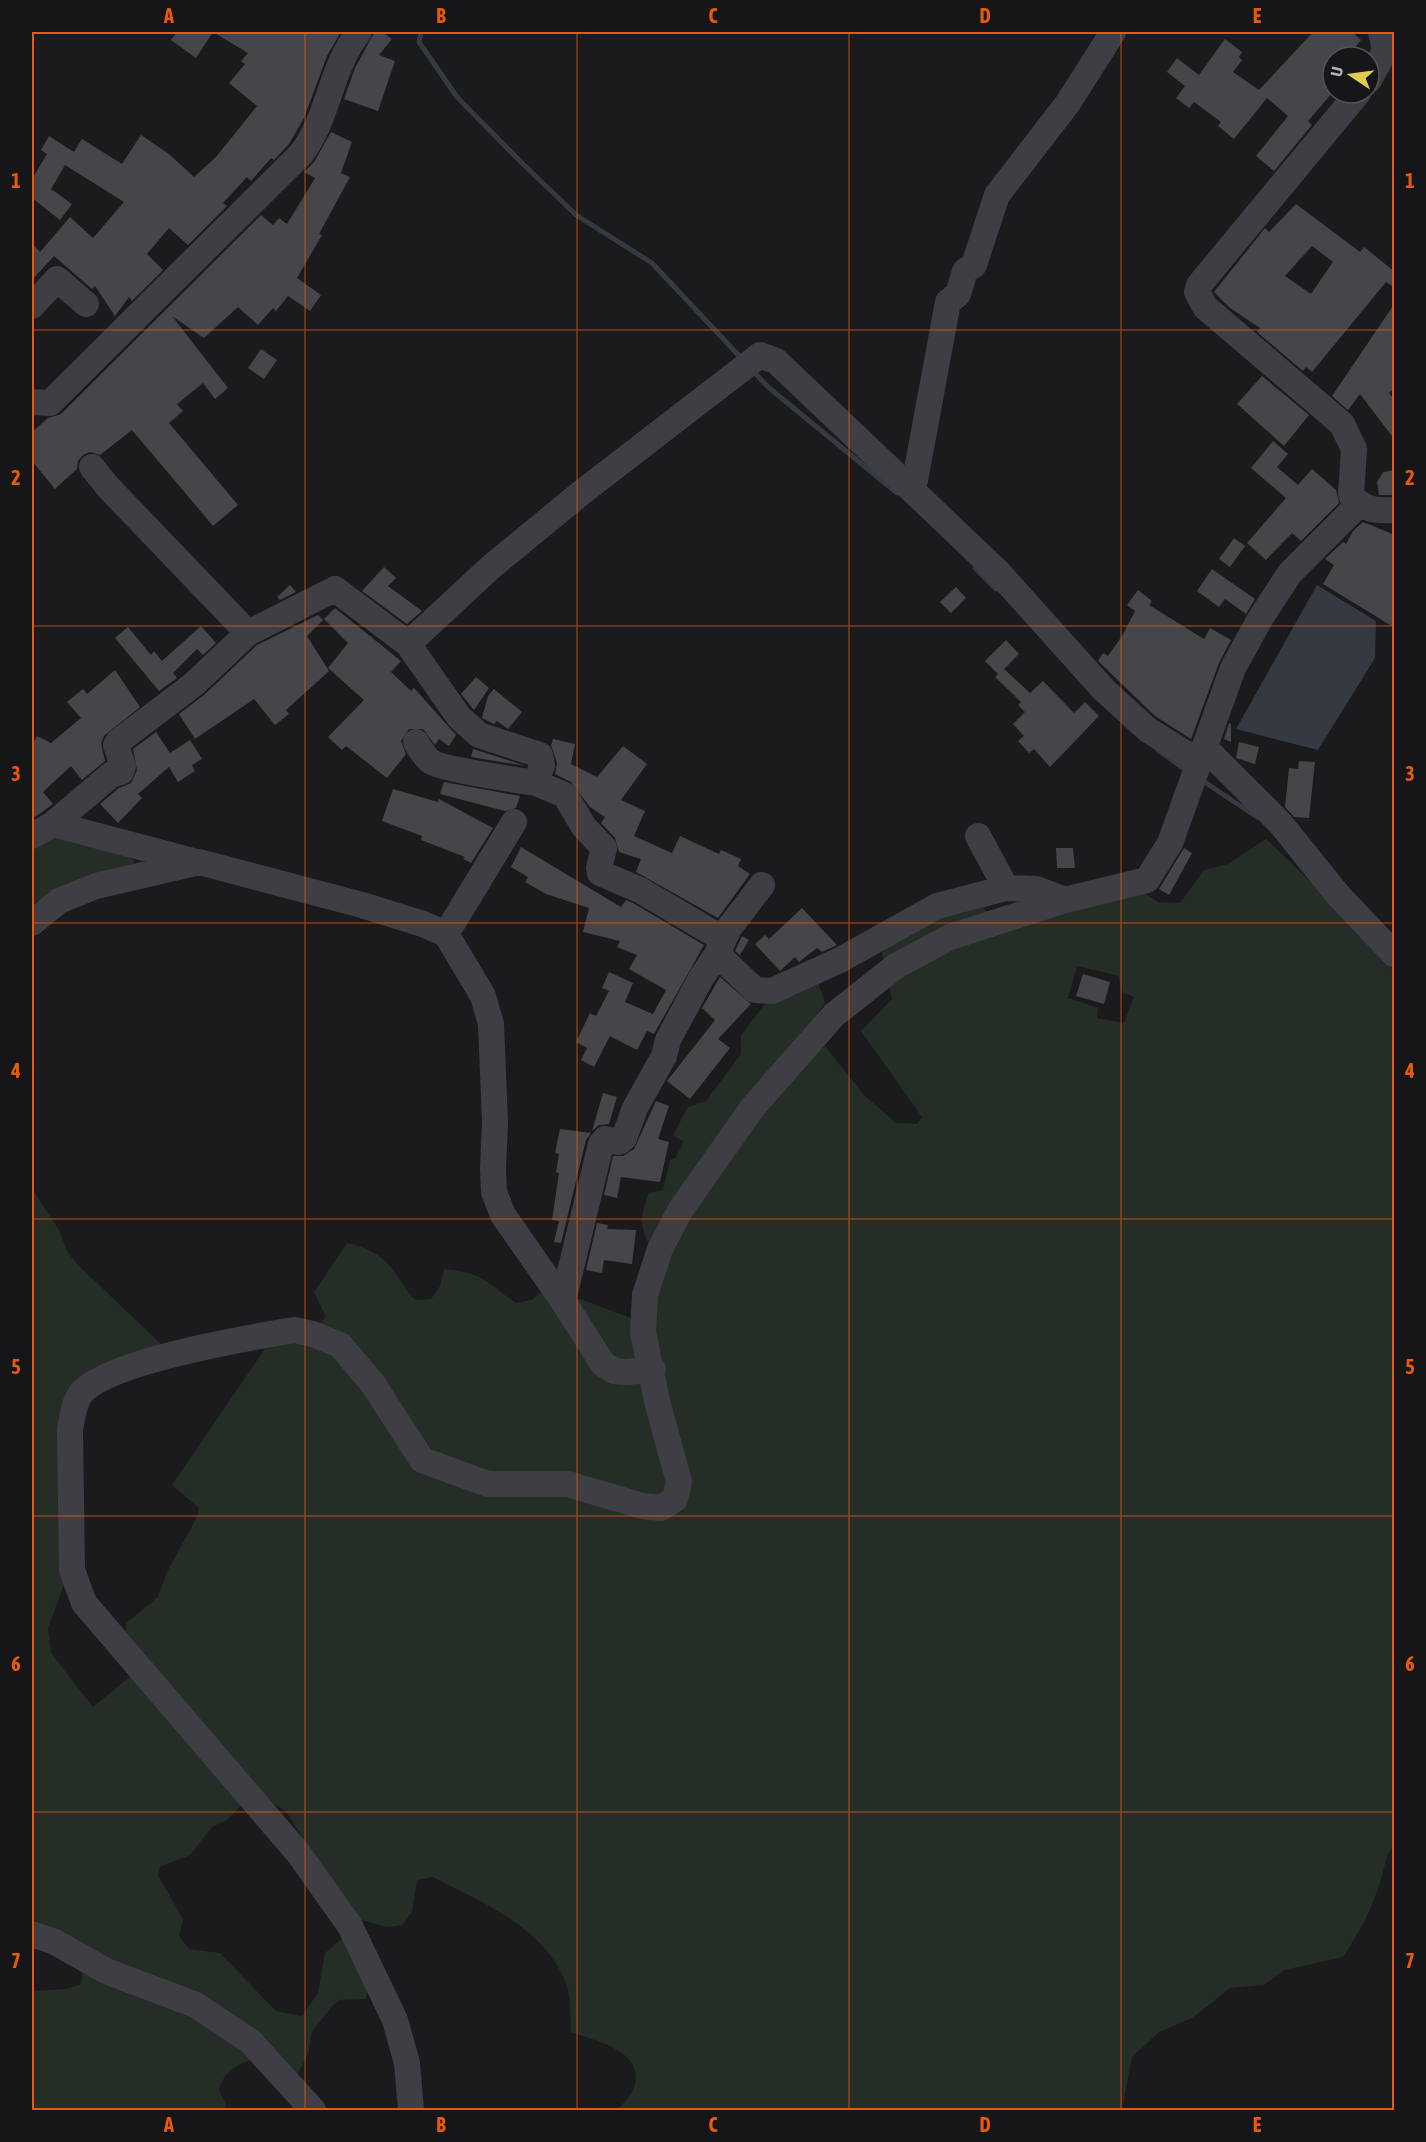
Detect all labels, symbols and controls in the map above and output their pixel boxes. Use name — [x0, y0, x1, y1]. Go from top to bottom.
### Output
text: A — [163, 4, 174, 27]
text: B — [436, 4, 446, 27]
text: C — [709, 4, 718, 27]
text: D — [979, 4, 991, 27]
text: E — [1253, 4, 1262, 27]
north arrow — [1321, 45, 1381, 105]
text: U — [1327, 65, 1346, 78]
text: 1 — [11, 169, 21, 192]
text: 1 — [1405, 169, 1415, 192]
text: 2 — [11, 466, 21, 489]
text: 2 — [1405, 466, 1415, 489]
text: 3 — [11, 762, 21, 785]
text: 3 — [1405, 762, 1415, 785]
text: 4 — [10, 1059, 21, 1082]
text: 4 — [1404, 1059, 1415, 1082]
text: 5 — [11, 1355, 21, 1378]
text: 5 — [1405, 1355, 1415, 1378]
text: 6 — [11, 1652, 21, 1675]
text: 6 — [1405, 1652, 1415, 1675]
text: 7 — [11, 1949, 21, 1972]
text: 7 — [1405, 1949, 1415, 1972]
text: A — [163, 2113, 174, 2136]
text: B — [436, 2113, 446, 2136]
text: C — [709, 2113, 718, 2136]
text: D — [979, 2113, 991, 2136]
text: E — [1253, 2113, 1262, 2136]

